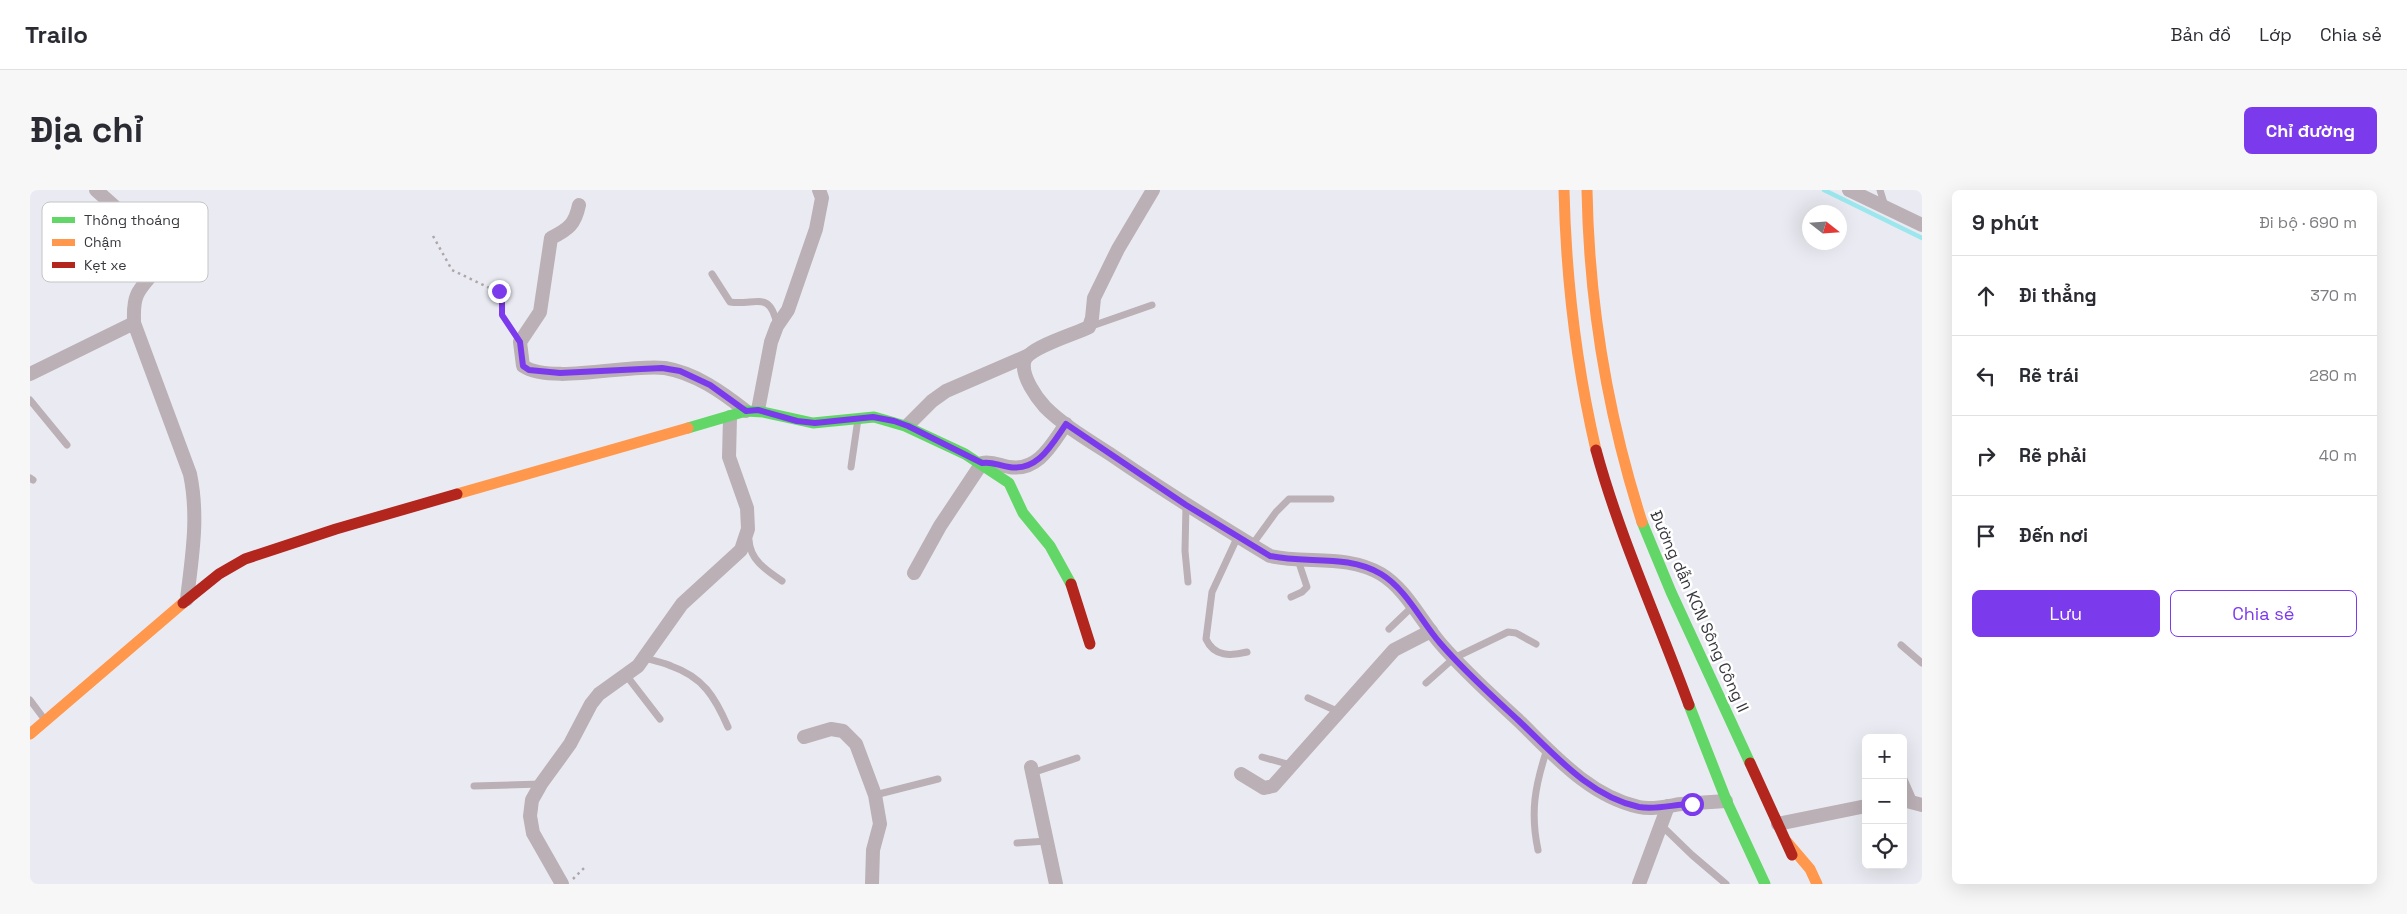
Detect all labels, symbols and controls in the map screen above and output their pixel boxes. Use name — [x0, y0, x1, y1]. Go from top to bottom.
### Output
text: Trailo — [25, 19, 88, 50]
text: Bản đồ — [2171, 23, 2231, 46]
text: Lớp — [2259, 23, 2292, 46]
text: Chia sẻ — [2320, 23, 2382, 46]
button: Chỉ đường — [2244, 107, 2377, 154]
text: Địa chỉ — [30, 108, 143, 152]
legend — [42, 202, 208, 282]
north arrow — [1802, 205, 1847, 250]
text: 9 phút — [1972, 209, 2039, 236]
text: Thông thoáng — [84, 211, 180, 229]
text: Đi bộ · 690 m — [2259, 212, 2357, 233]
text: Chậm — [84, 233, 122, 251]
text: Kẹt xe — [84, 256, 126, 274]
route end — [488, 280, 511, 303]
icon: ahead — [1972, 282, 2000, 310]
text: Đi thẳng — [2019, 283, 2097, 308]
text: 370 m — [2310, 285, 2357, 306]
icon: left — [1972, 362, 2000, 390]
text: Rẽ trái — [2019, 363, 2079, 388]
text: 280 m — [2309, 365, 2357, 386]
icon: right — [1972, 442, 2000, 470]
text: Rẽ phải — [2019, 443, 2087, 468]
text: 40 m — [2319, 445, 2357, 466]
street label: Đường dẫn KCN Sông Công II — [1645, 507, 1754, 715]
icon: arrive — [1972, 522, 2000, 550]
text: Đến nơi — [2019, 523, 2088, 548]
button: Lưu — [1972, 590, 2160, 637]
button: Chia sẻ — [2170, 590, 2357, 637]
map controls — [1862, 734, 1907, 869]
button: + — [1862, 734, 1907, 779]
button: − — [1862, 779, 1907, 824]
route start — [1681, 793, 1704, 816]
button: locate — [1862, 824, 1907, 869]

